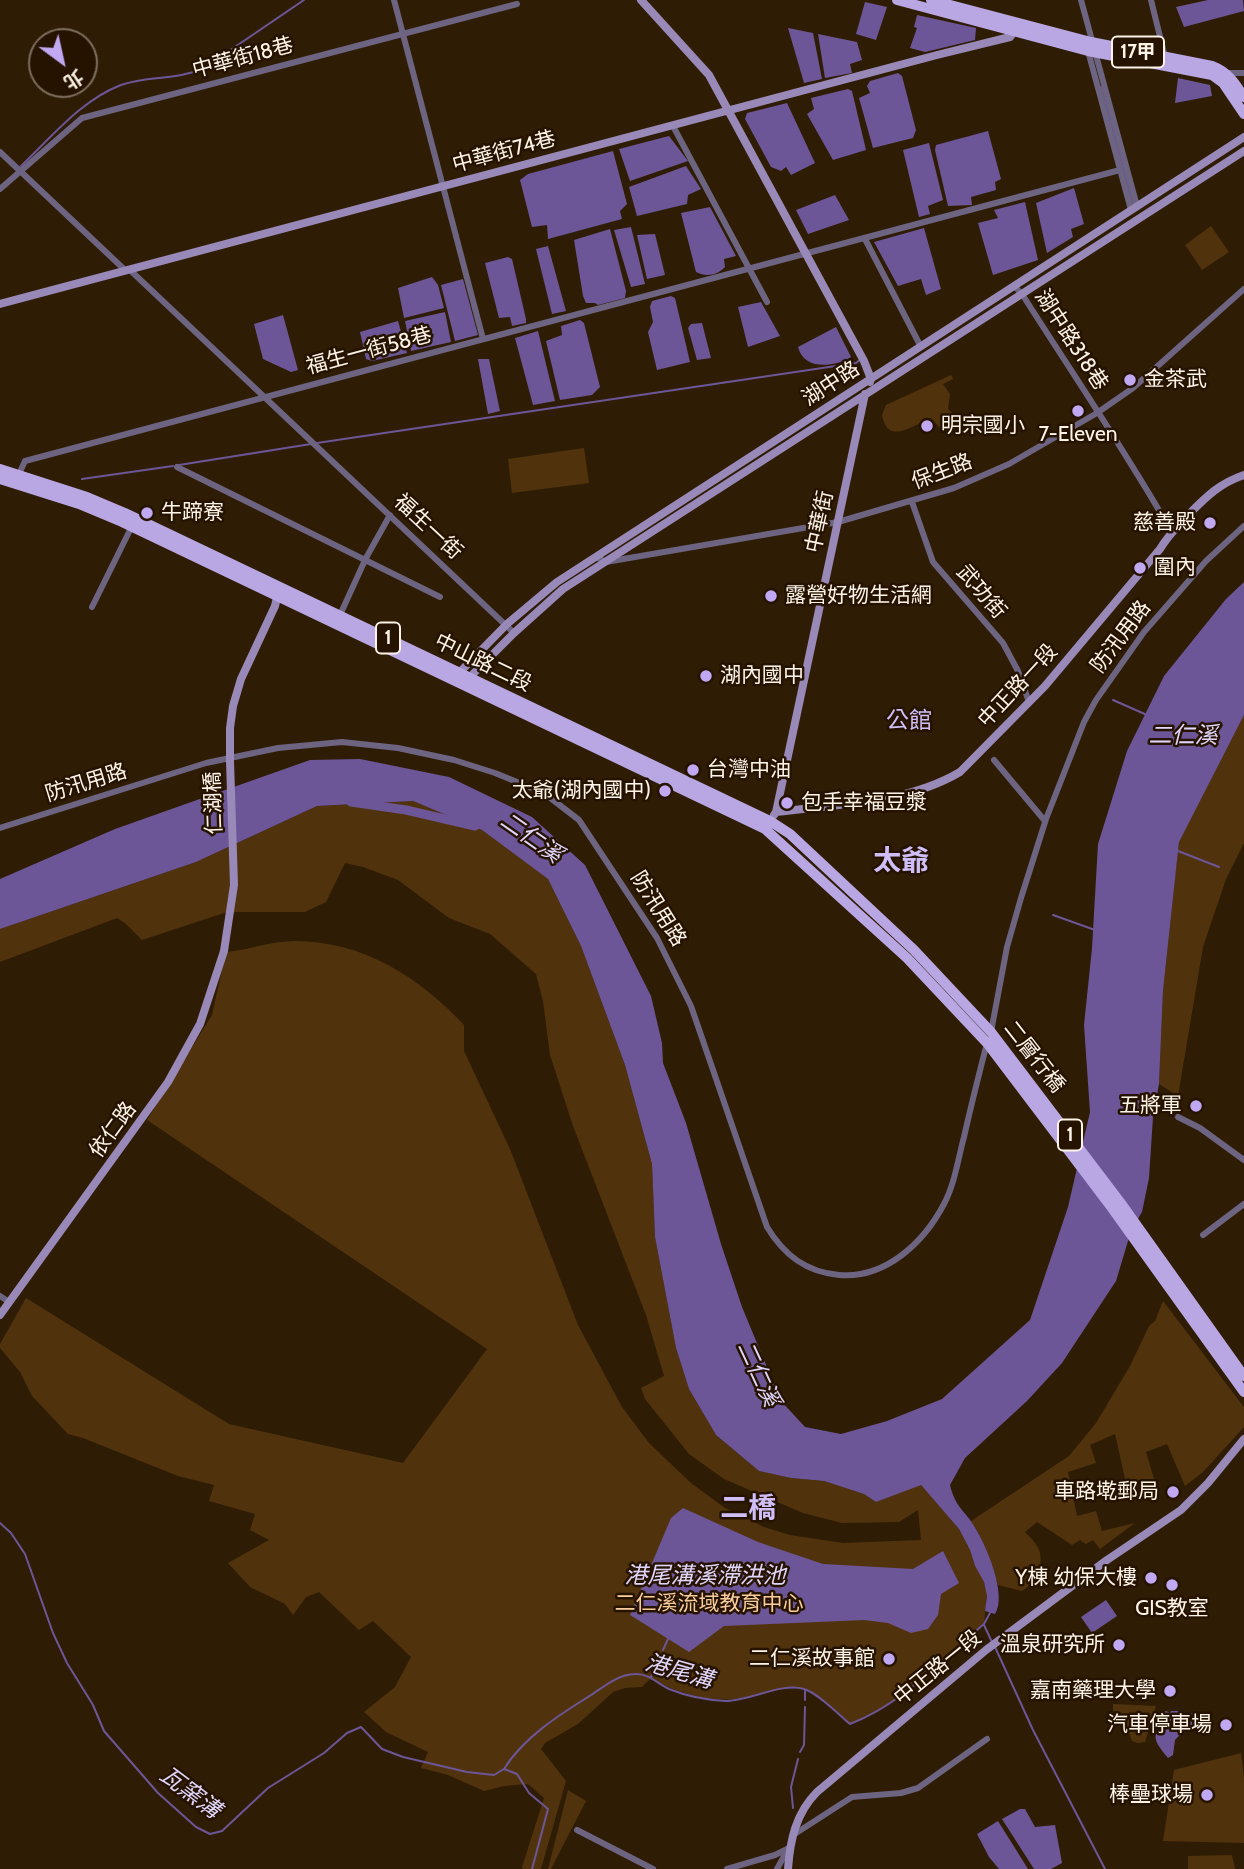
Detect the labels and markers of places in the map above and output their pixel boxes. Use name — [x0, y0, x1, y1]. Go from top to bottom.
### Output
place label: 金茶武 — [1144, 367, 1207, 393]
marker: 金茶武 — [1122, 372, 1138, 388]
marker: 7-Eleven — [1070, 403, 1086, 419]
place label: 明宗國小 — [941, 413, 1025, 439]
marker: 明宗國小 — [919, 418, 935, 434]
place label: 7-Eleven — [1039, 422, 1117, 448]
place label: 牛蹄寮 — [161, 500, 224, 526]
marker: 牛蹄寮 — [139, 505, 155, 521]
place label: 慈善殿 — [1133, 510, 1196, 536]
marker: 慈善殿 — [1202, 515, 1218, 531]
place label: 圍內 — [1154, 555, 1196, 581]
marker: 圍內 — [1132, 560, 1148, 576]
place label: 露營好物生活網 — [785, 583, 932, 609]
marker: 露營好物生活網 — [763, 588, 779, 604]
place label: 湖內國中 — [720, 663, 804, 689]
marker: 湖內國中 — [698, 668, 714, 684]
place label: 台灣中油 — [707, 757, 791, 783]
marker: 台灣中油 — [685, 762, 701, 778]
place label: 太爺(湖內國中) — [512, 778, 651, 804]
marker: 太爺(湖內國中) — [657, 783, 673, 799]
place label: 包手幸福豆漿 — [801, 790, 927, 816]
marker: 包手幸福豆漿 — [779, 795, 795, 811]
place label: 五將軍 — [1119, 1093, 1182, 1119]
marker: 五將軍 — [1188, 1098, 1204, 1114]
place label: 車路墘郵局 — [1054, 1479, 1159, 1505]
marker: 車路墘郵局 — [1165, 1484, 1181, 1500]
place label: Y棟 幼保大樓 — [1015, 1565, 1137, 1591]
marker: Y棟 幼保大樓 — [1143, 1570, 1159, 1586]
marker: GIS教室 — [1164, 1577, 1180, 1593]
place label: GIS教室 — [1135, 1596, 1209, 1622]
place label: 溫泉研究所 — [1000, 1632, 1105, 1658]
marker: 溫泉研究所 — [1111, 1637, 1127, 1653]
place label: 二仁溪故事館 — [749, 1646, 875, 1672]
marker: 二仁溪故事館 — [881, 1651, 897, 1667]
place label: 嘉南藥理大學 — [1030, 1678, 1156, 1704]
marker: 嘉南藥理大學 — [1162, 1683, 1178, 1699]
place label: 汽車停車場 — [1107, 1712, 1212, 1738]
marker: 汽車停車場 — [1218, 1717, 1234, 1733]
place label: 棒壘球場 — [1109, 1782, 1193, 1808]
marker: 棒壘球場 — [1199, 1787, 1215, 1803]

